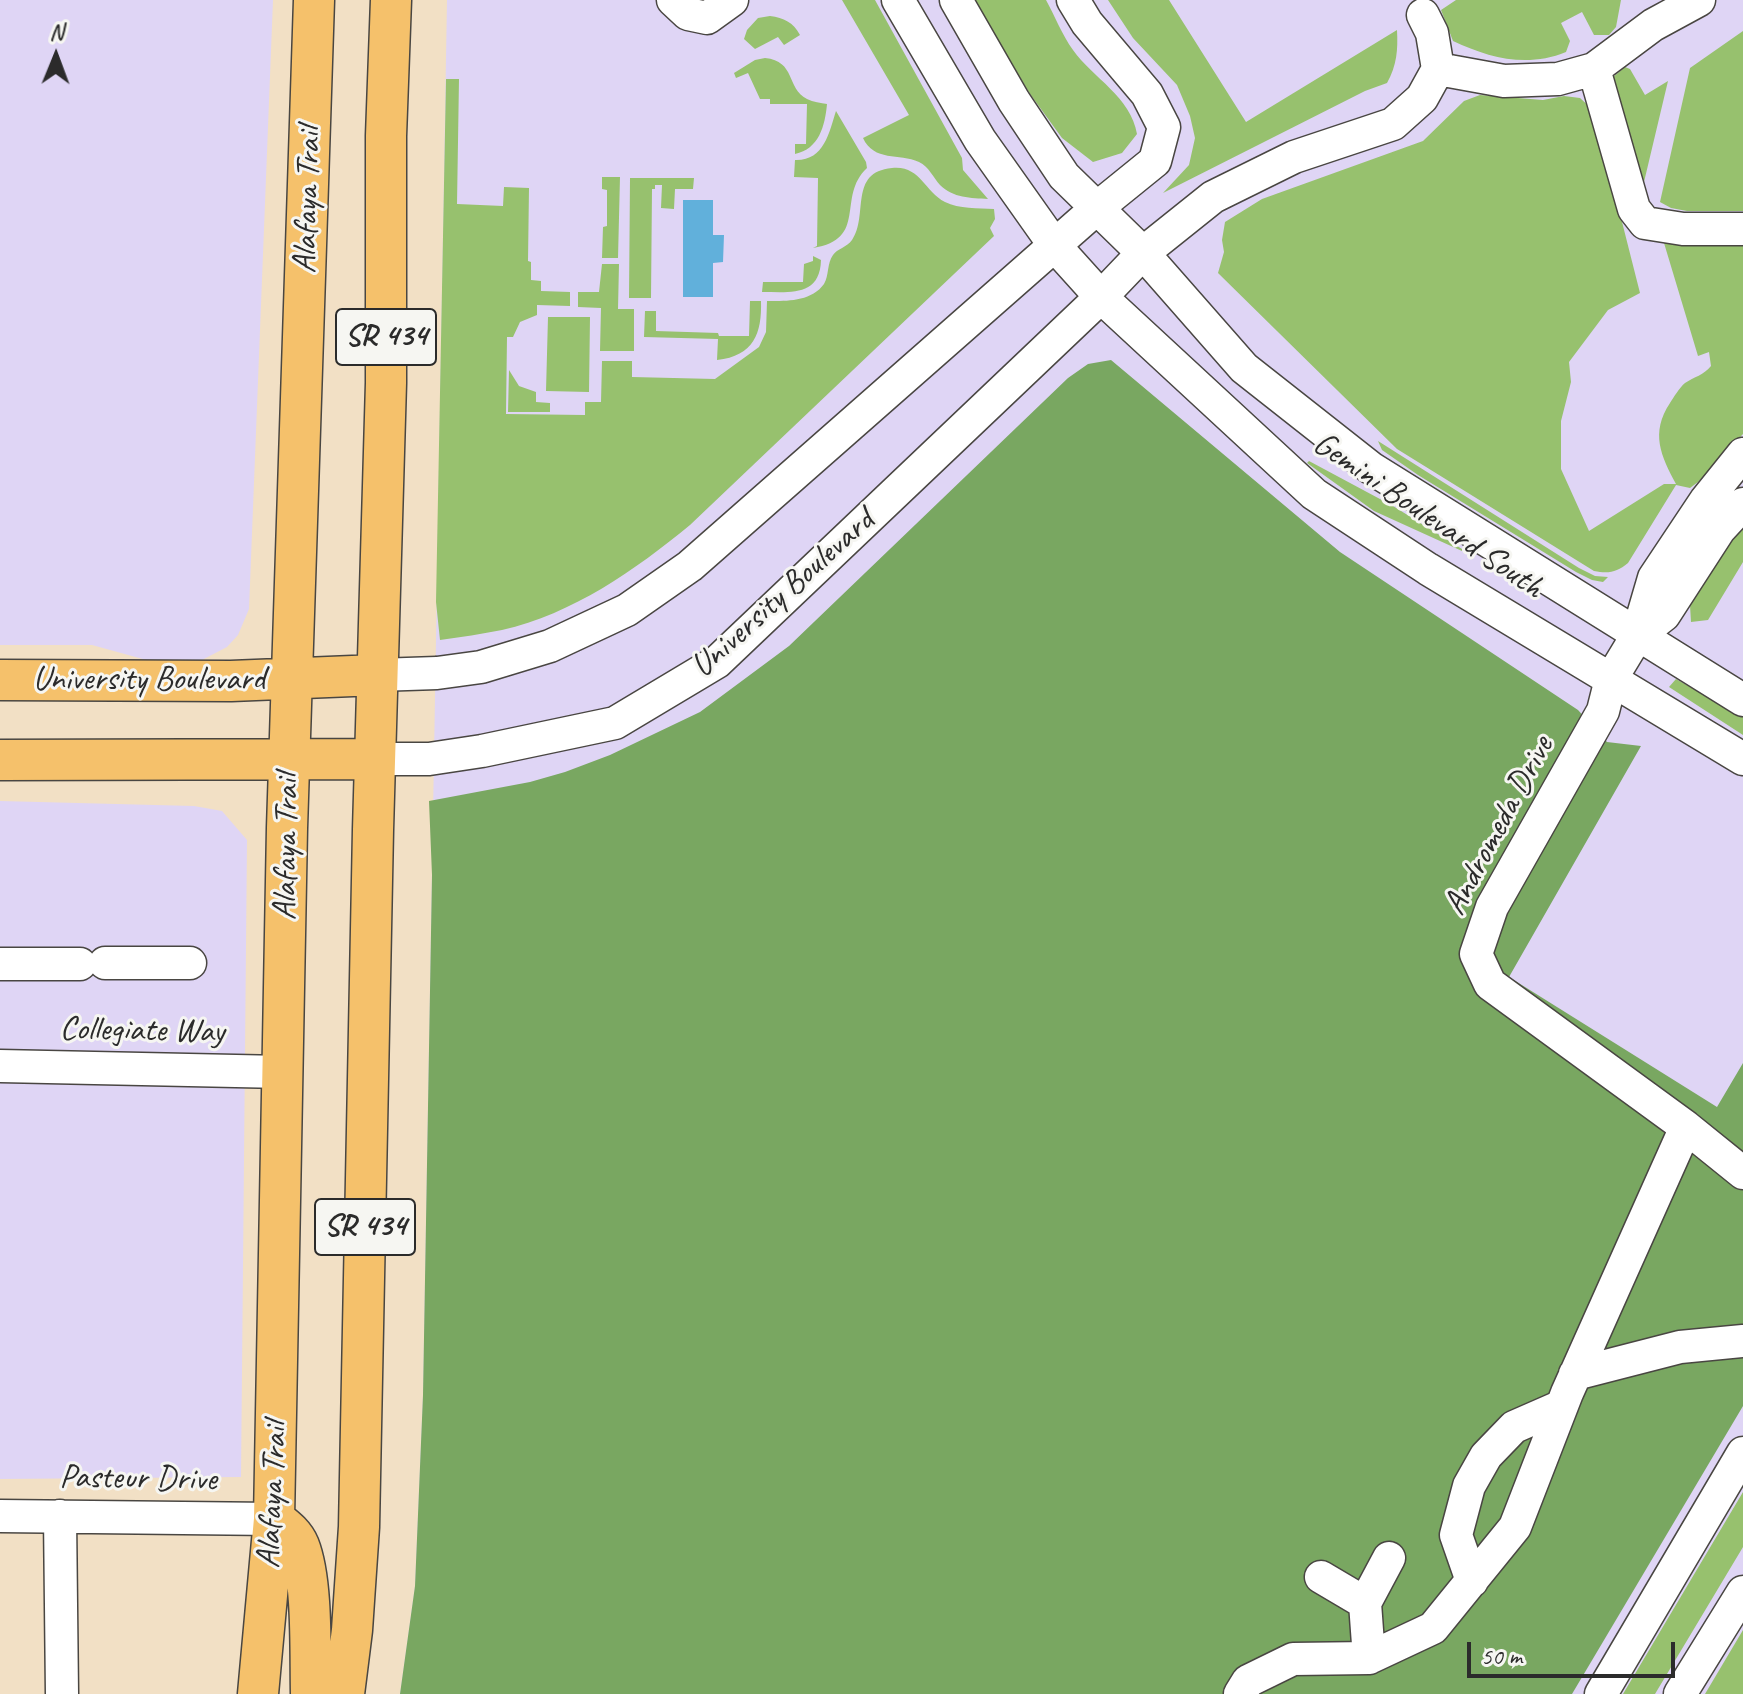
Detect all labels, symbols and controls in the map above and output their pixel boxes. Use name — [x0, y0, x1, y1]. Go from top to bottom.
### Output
north arrow — [16, 16, 96, 96]
text: N — [49, 18, 63, 46]
street label: Alafaya Trail — [285, 126, 331, 274]
road number: SR 434 — [336, 309, 436, 365]
street label: Gemini Boulevard South — [1305, 424, 1551, 608]
street label: University Boulevard — [683, 501, 883, 687]
street label: University Boulevard — [33, 660, 265, 700]
street label: Andromeda Drive — [1435, 730, 1563, 922]
street label: Alafaya Trail — [265, 773, 309, 921]
street label: Collegiate Way — [59, 1009, 225, 1053]
road number: SR 434 — [315, 1199, 415, 1255]
street label: Alafaya Trail — [249, 1421, 297, 1569]
street label: Pasteur Drive — [59, 1457, 217, 1501]
scale bar — [1471, 1626, 1679, 1676]
text: 50 m — [1481, 1641, 1522, 1671]

